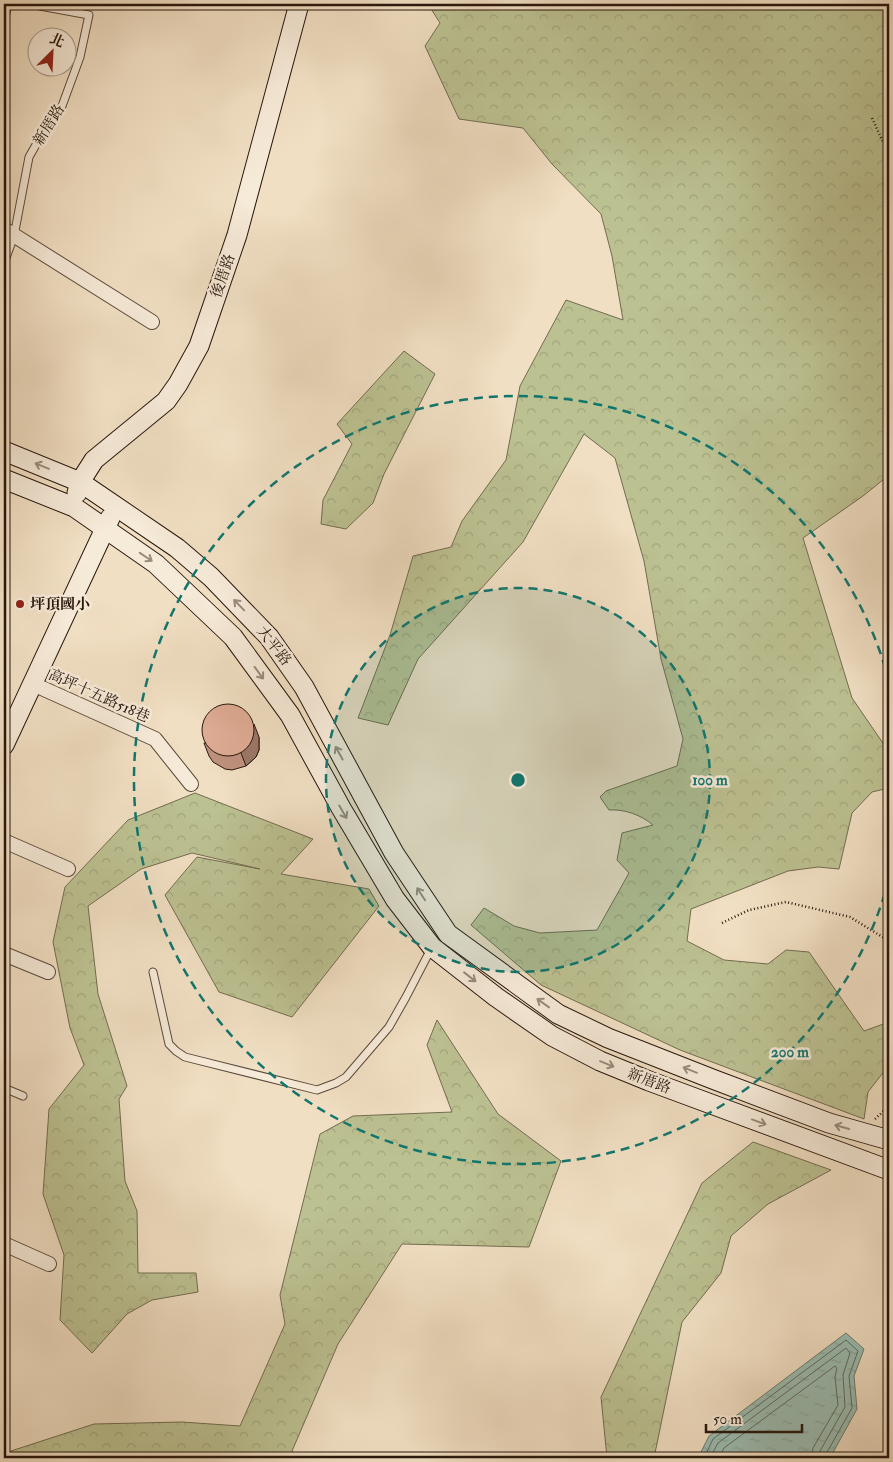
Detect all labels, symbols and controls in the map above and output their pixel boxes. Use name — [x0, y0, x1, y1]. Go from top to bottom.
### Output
north arrow — [28, 28, 78, 78]
text: 北 — [47, 30, 67, 51]
street label: 新厝路 — [29, 101, 69, 149]
street label: 後厝路 — [207, 252, 239, 300]
one-way arrow — [35, 461, 50, 471]
one-way arrow — [139, 552, 153, 562]
place label: 坪頂國小 — [30, 595, 90, 614]
marker: 坪頂國小 — [14, 598, 26, 610]
one-way arrow — [233, 599, 245, 612]
street label: 大平路 — [253, 622, 295, 670]
street label: 高坪十五路518巷 — [45, 665, 153, 727]
one-way arrow — [254, 666, 264, 680]
one-way arrow — [334, 746, 344, 761]
centre of rings — [509, 771, 527, 789]
text: 100 m — [692, 771, 728, 790]
one-way arrow — [338, 804, 348, 818]
one-way arrow — [416, 887, 426, 901]
one-way arrow — [463, 972, 477, 982]
one-way arrow — [536, 998, 550, 1008]
text: 200 m — [771, 1043, 809, 1062]
one-way arrow — [599, 1060, 614, 1069]
street label: 新厝路 — [625, 1064, 673, 1098]
one-way arrow — [683, 1065, 698, 1074]
one-way arrow — [751, 1118, 766, 1127]
one-way arrow — [835, 1121, 851, 1131]
scale bar — [706, 1402, 802, 1434]
text: 50 m — [713, 1410, 742, 1429]

